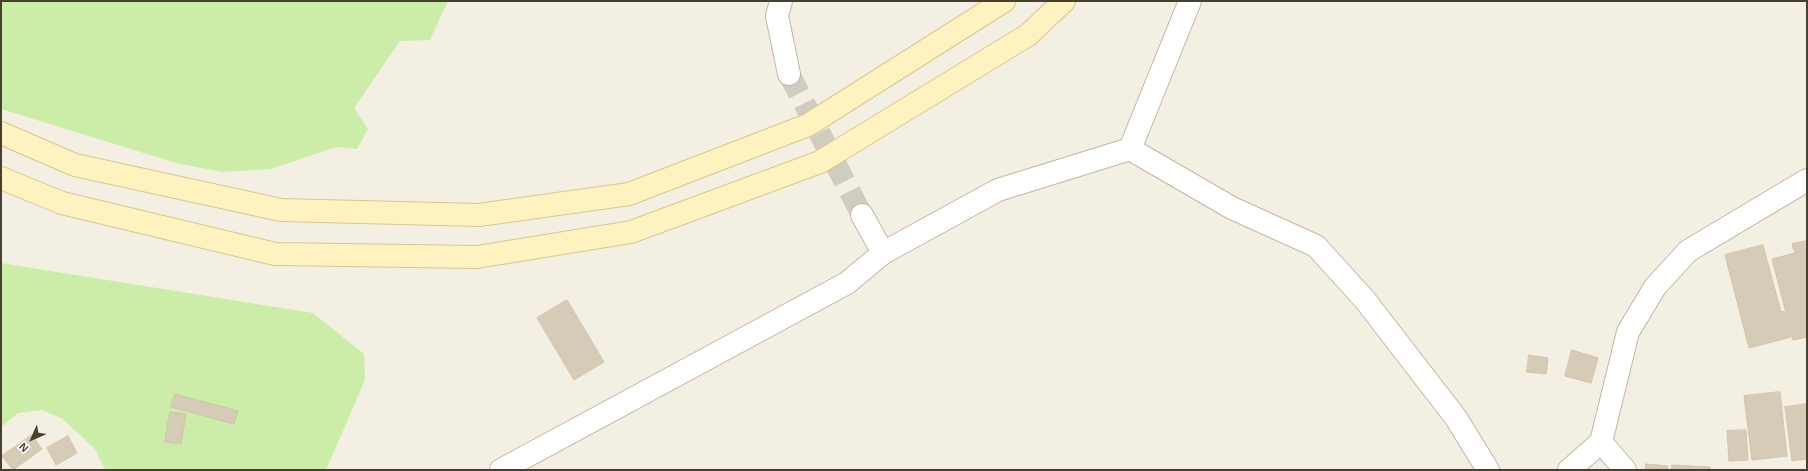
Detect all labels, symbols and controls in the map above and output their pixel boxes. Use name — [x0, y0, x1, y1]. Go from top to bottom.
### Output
north arrow — [12, 419, 52, 459]
text: N — [16, 440, 31, 455]

